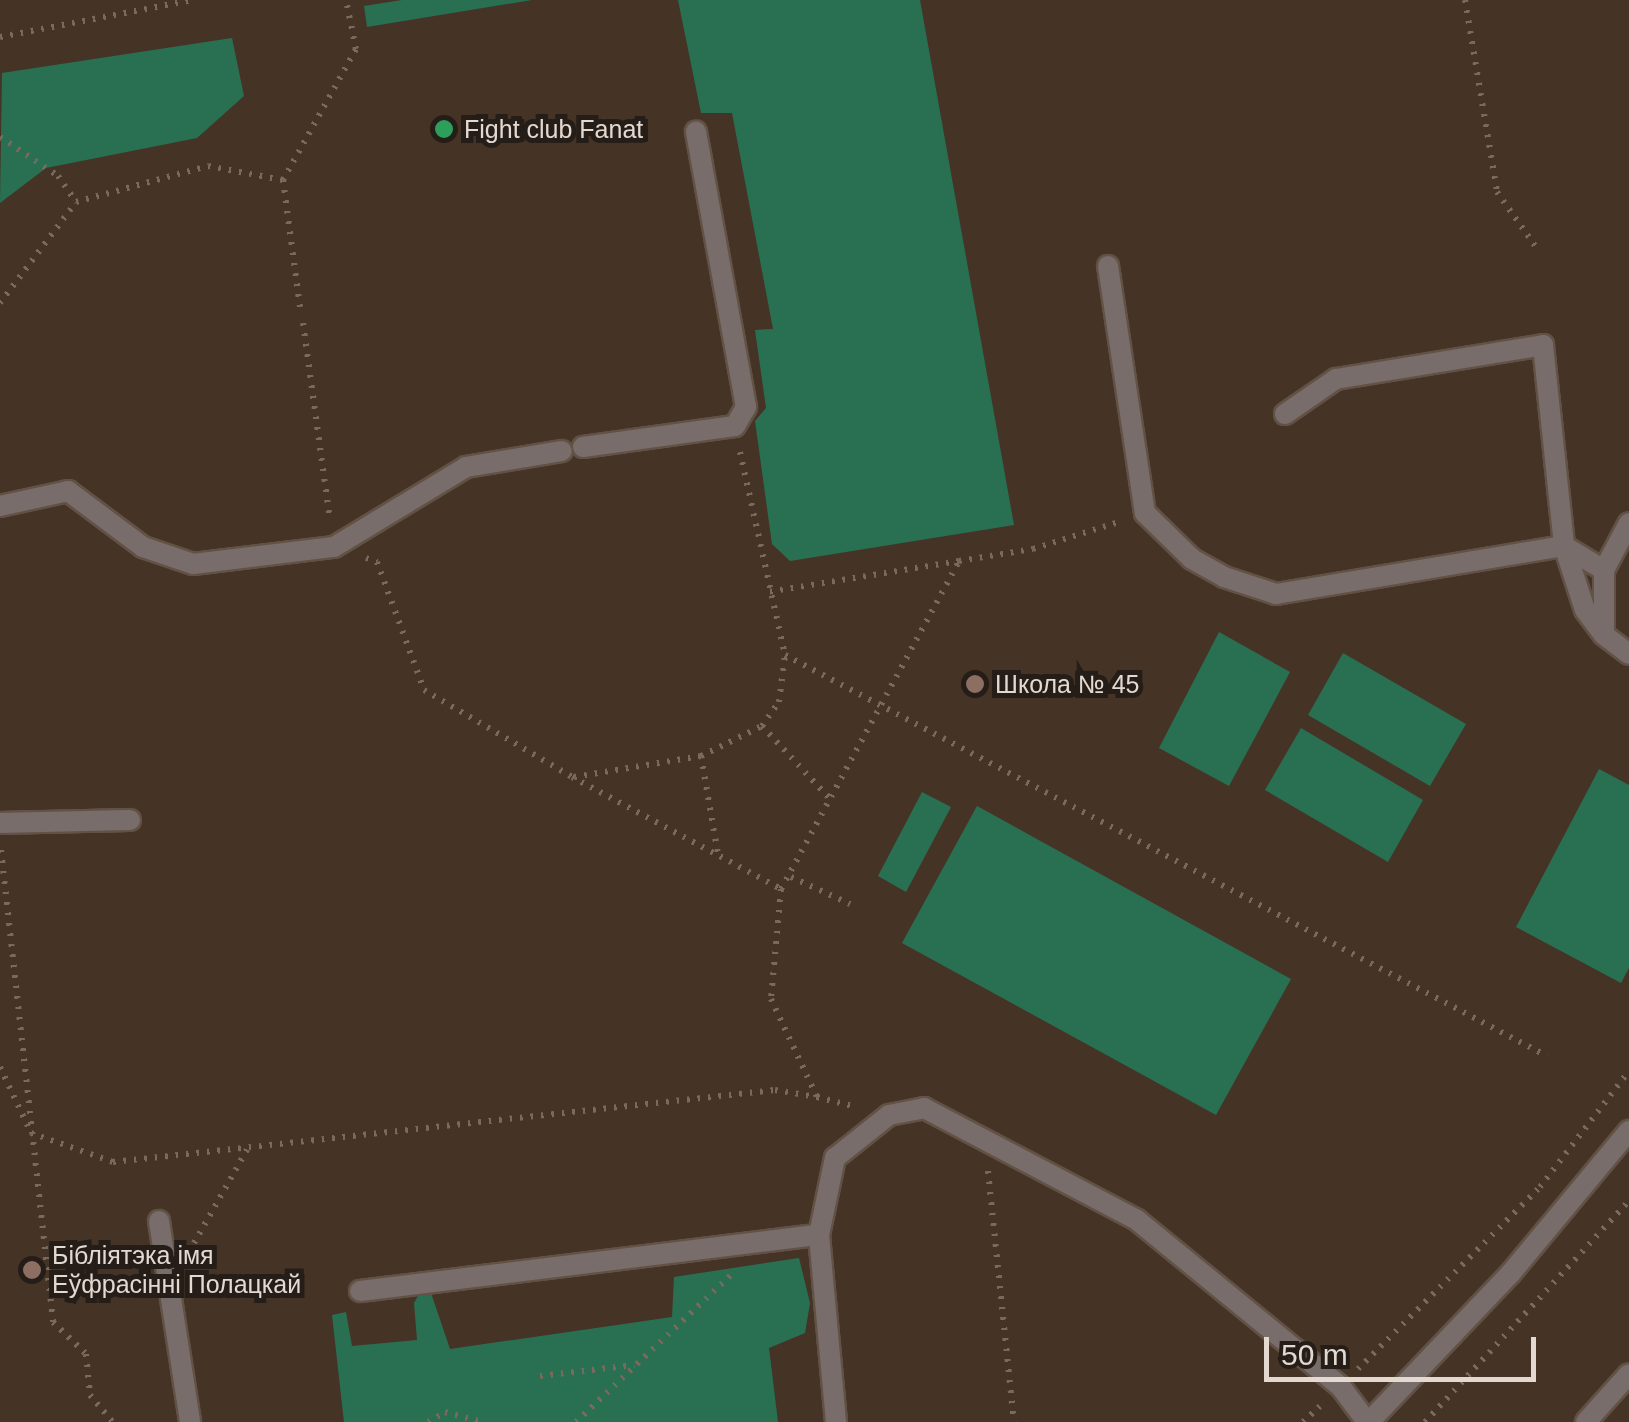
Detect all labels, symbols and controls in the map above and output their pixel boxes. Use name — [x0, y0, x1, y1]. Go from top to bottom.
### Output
place label: Fight club Fanat — [464, 114, 643, 144]
marker: Fight club Fanat — [433, 118, 455, 140]
place label: Школа № 45 — [995, 669, 1139, 699]
marker: Школа № 45 — [964, 673, 986, 695]
place label: Бібліятэка імя Еўфрасінні Полацкай — [52, 1241, 301, 1300]
marker: Бібліятэка імя Еўфрасінні Полацкай — [21, 1259, 43, 1281]
scale bar — [1269, 1317, 1542, 1379]
text: 50 m — [1281, 1338, 1348, 1371]

